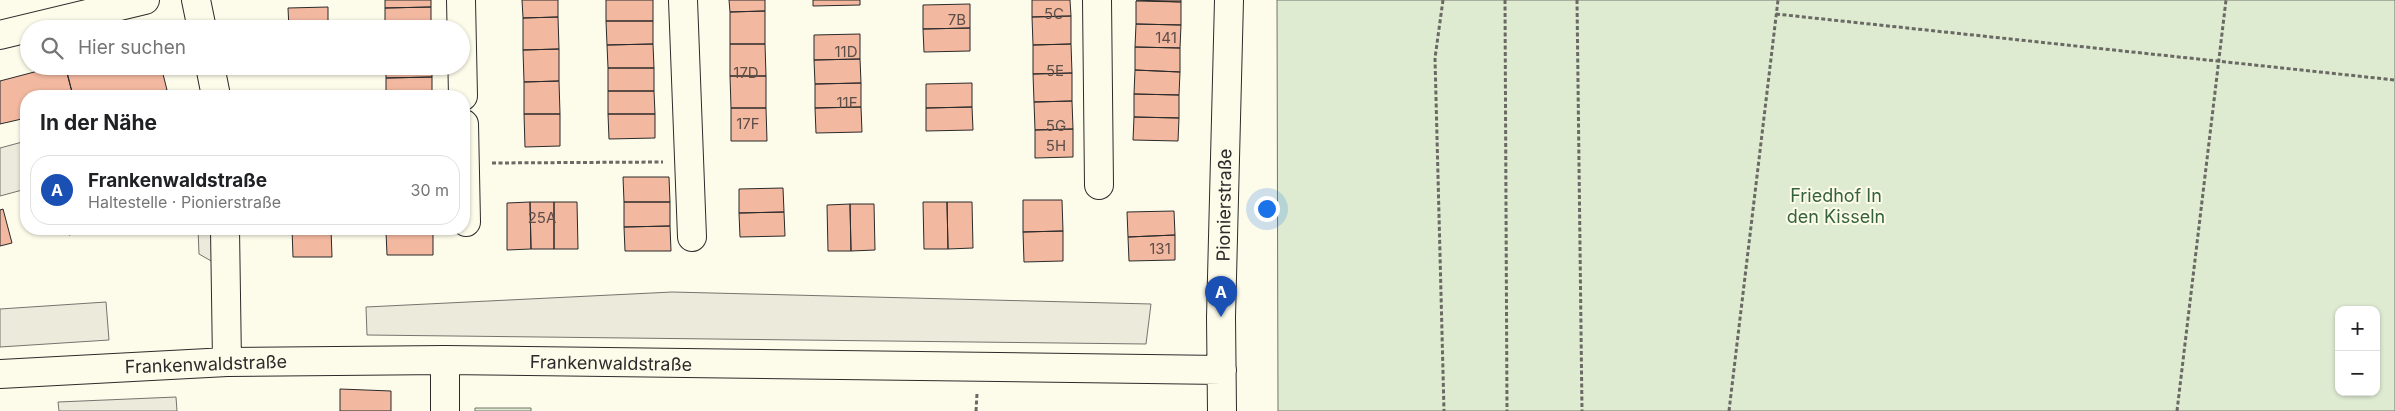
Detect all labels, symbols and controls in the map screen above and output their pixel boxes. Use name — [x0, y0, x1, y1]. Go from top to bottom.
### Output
house number: 5C — [1044, 4, 1064, 23]
house number: 7B — [948, 10, 966, 29]
search box — [20, 20, 470, 75]
house number: 141 — [1155, 28, 1177, 47]
icon: search — [38, 34, 66, 62]
text: Hier suchen — [78, 36, 186, 59]
house number: 11D — [834, 42, 858, 61]
house number: 5E — [1046, 61, 1064, 80]
house number: 17D — [733, 63, 759, 82]
house number: 11F — [836, 93, 858, 112]
text: In der Nähe — [40, 110, 157, 135]
house number: 17F — [736, 114, 760, 133]
house number: 5G — [1046, 116, 1066, 135]
house number: 5H — [1046, 136, 1066, 155]
street label: Pionierstraße — [1213, 148, 1235, 262]
text: Frankenwaldstraße — [88, 169, 267, 192]
text: A — [51, 180, 63, 200]
text: 30 m — [411, 180, 449, 200]
park label: Friedhof In den Kisseln — [1787, 185, 1885, 227]
text: Haltestelle · Pionierstraße — [88, 192, 281, 212]
your location — [1254, 196, 1280, 222]
house number: 25A — [528, 208, 556, 227]
house number: 131 — [1149, 239, 1171, 258]
pin: A — [1205, 276, 1237, 317]
map controls — [2335, 306, 2380, 396]
button: + — [2335, 306, 2380, 351]
street label: Frankenwaldstraße — [125, 351, 287, 377]
street label: Frankenwaldstraße — [530, 351, 692, 375]
button: − — [2335, 351, 2380, 396]

